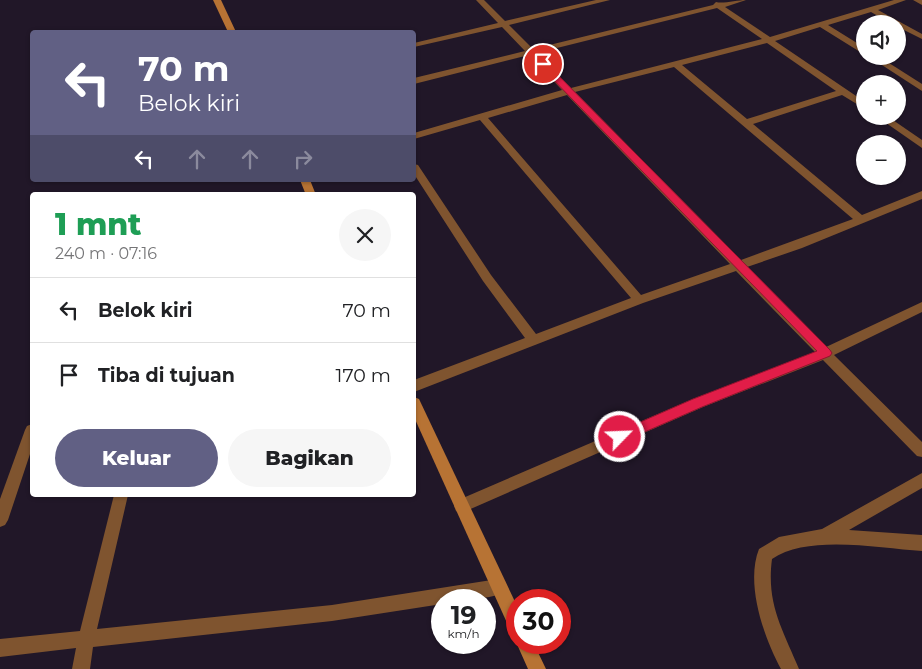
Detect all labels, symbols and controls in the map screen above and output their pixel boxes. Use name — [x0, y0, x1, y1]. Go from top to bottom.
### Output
map controls — [856, 15, 906, 185]
button: sound — [856, 15, 906, 65]
pin — [522, 43, 564, 85]
text: 70 m — [138, 47, 229, 90]
icon: left — [55, 50, 120, 115]
icon: arrive — [529, 50, 557, 78]
button: + — [856, 75, 906, 125]
text: Belok kiri — [138, 90, 240, 117]
button: − — [856, 135, 906, 185]
icon: left — [130, 145, 158, 173]
icon: ahead — [183, 145, 211, 173]
icon: ahead — [236, 145, 264, 173]
icon: right — [289, 145, 317, 173]
text: 1 mnt — [55, 206, 142, 243]
button: close — [339, 209, 391, 261]
text: 240 m · 07:16 — [55, 244, 157, 263]
icon: left — [55, 296, 83, 324]
text: Belok kiri — [98, 299, 193, 322]
text: 70 m — [342, 299, 391, 322]
icon: arrive — [55, 361, 83, 389]
text: Tiba di tujuan — [98, 364, 235, 387]
text: 170 m — [336, 364, 391, 387]
position arrow — [593, 410, 645, 462]
button: Keluar — [55, 429, 218, 487]
button: Bagikan — [228, 429, 391, 487]
speed limit sign: 30 — [506, 589, 571, 654]
text: 19 — [451, 600, 476, 630]
text: km/h — [447, 626, 480, 641]

